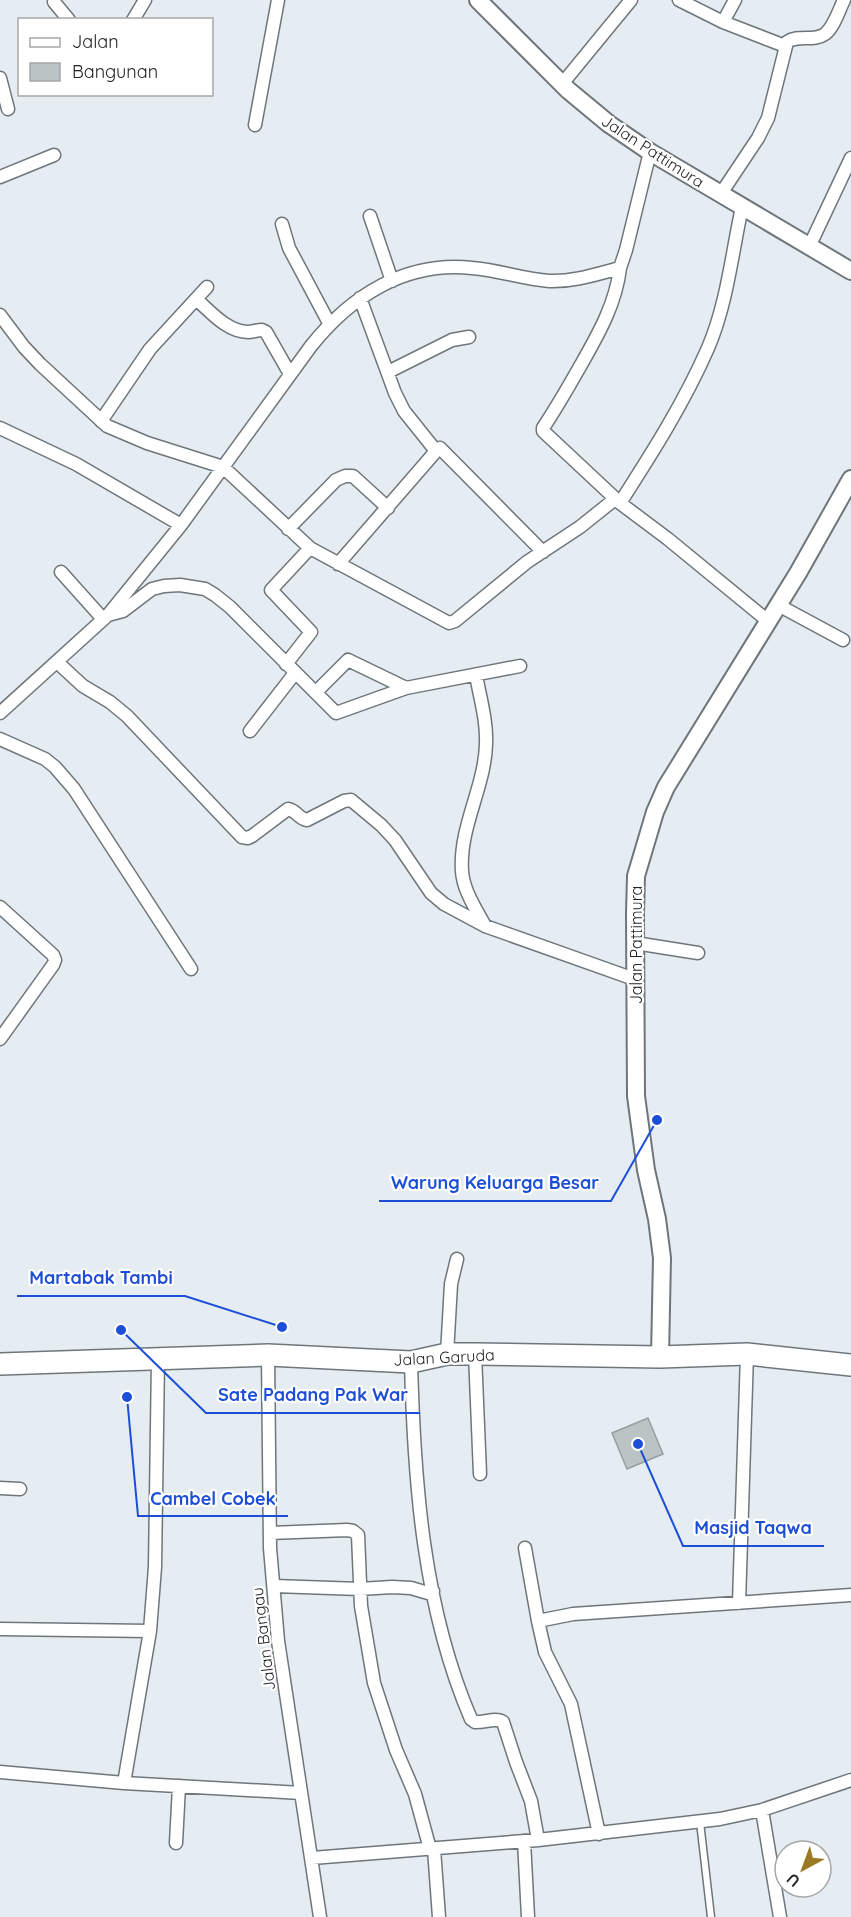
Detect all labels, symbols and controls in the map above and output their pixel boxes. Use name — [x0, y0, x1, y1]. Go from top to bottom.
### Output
legend — [18, 18, 213, 96]
text: Jalan — [72, 30, 119, 53]
text: Bangunan — [72, 60, 158, 83]
street label: Jalan Pattimura — [598, 110, 708, 192]
street label: Jalan Pattimura — [626, 886, 646, 1004]
callout: Warung Keluarga Besar — [379, 1165, 611, 1201]
text: Warung Keluarga Besar — [391, 1171, 599, 1194]
callout: Martabak Tambi — [17, 1260, 185, 1296]
text: Martabak Tambi — [29, 1266, 173, 1289]
street label: Jalan Garuda — [393, 1344, 495, 1370]
callout: Sate Padang Pak War — [206, 1377, 420, 1413]
text: Sate Padang Pak War — [218, 1383, 408, 1406]
callout: Cambel Cobek — [138, 1480, 288, 1516]
text: Cambel Cobek — [150, 1487, 276, 1510]
callout: Masjid Taqwa — [683, 1510, 824, 1546]
text: Masjid Taqwa — [694, 1516, 812, 1539]
street label: Jalan Bangau — [247, 1586, 279, 1692]
north arrow — [773, 1839, 833, 1899]
text: U — [782, 1869, 804, 1892]

